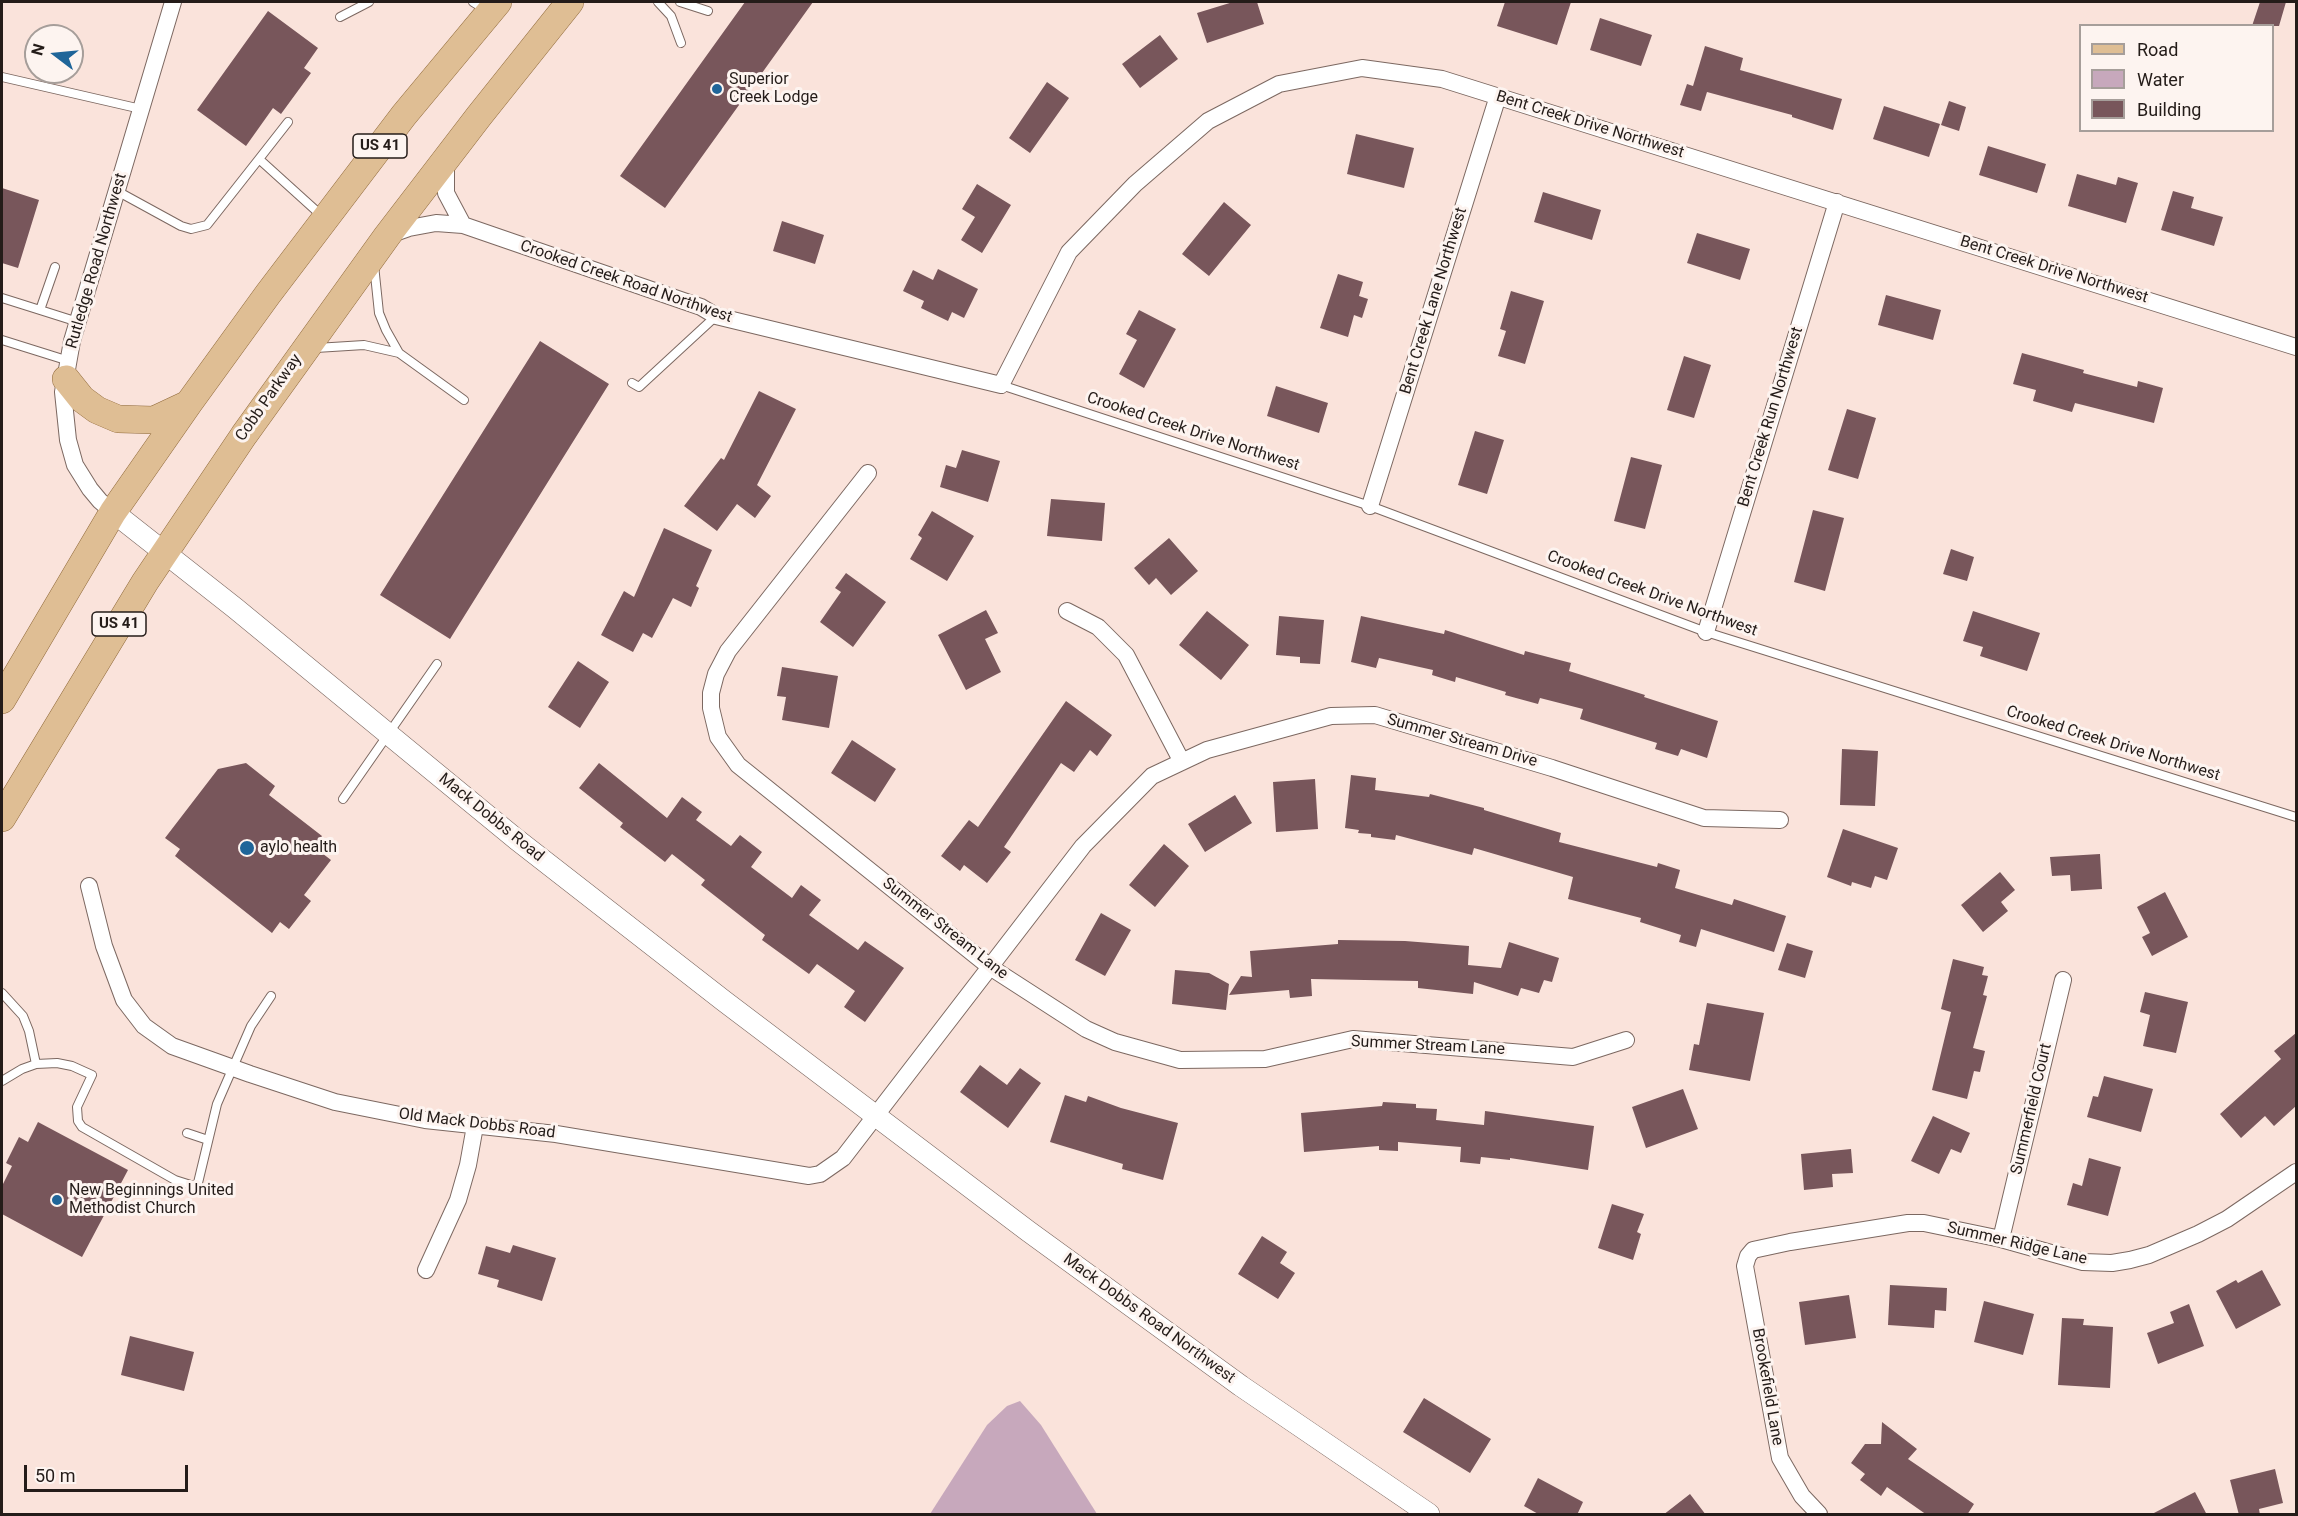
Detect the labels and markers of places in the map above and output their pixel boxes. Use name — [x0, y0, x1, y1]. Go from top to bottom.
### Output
place label: Superior Creek Lodge — [729, 70, 818, 108]
marker: Superior Creek Lodge — [710, 82, 724, 96]
place label: aylo health — [260, 838, 337, 858]
marker: aylo health — [238, 839, 256, 857]
place label: New Beginnings United Methodist Church — [69, 1181, 234, 1219]
marker: New Beginnings United Methodist Church — [50, 1193, 64, 1207]

